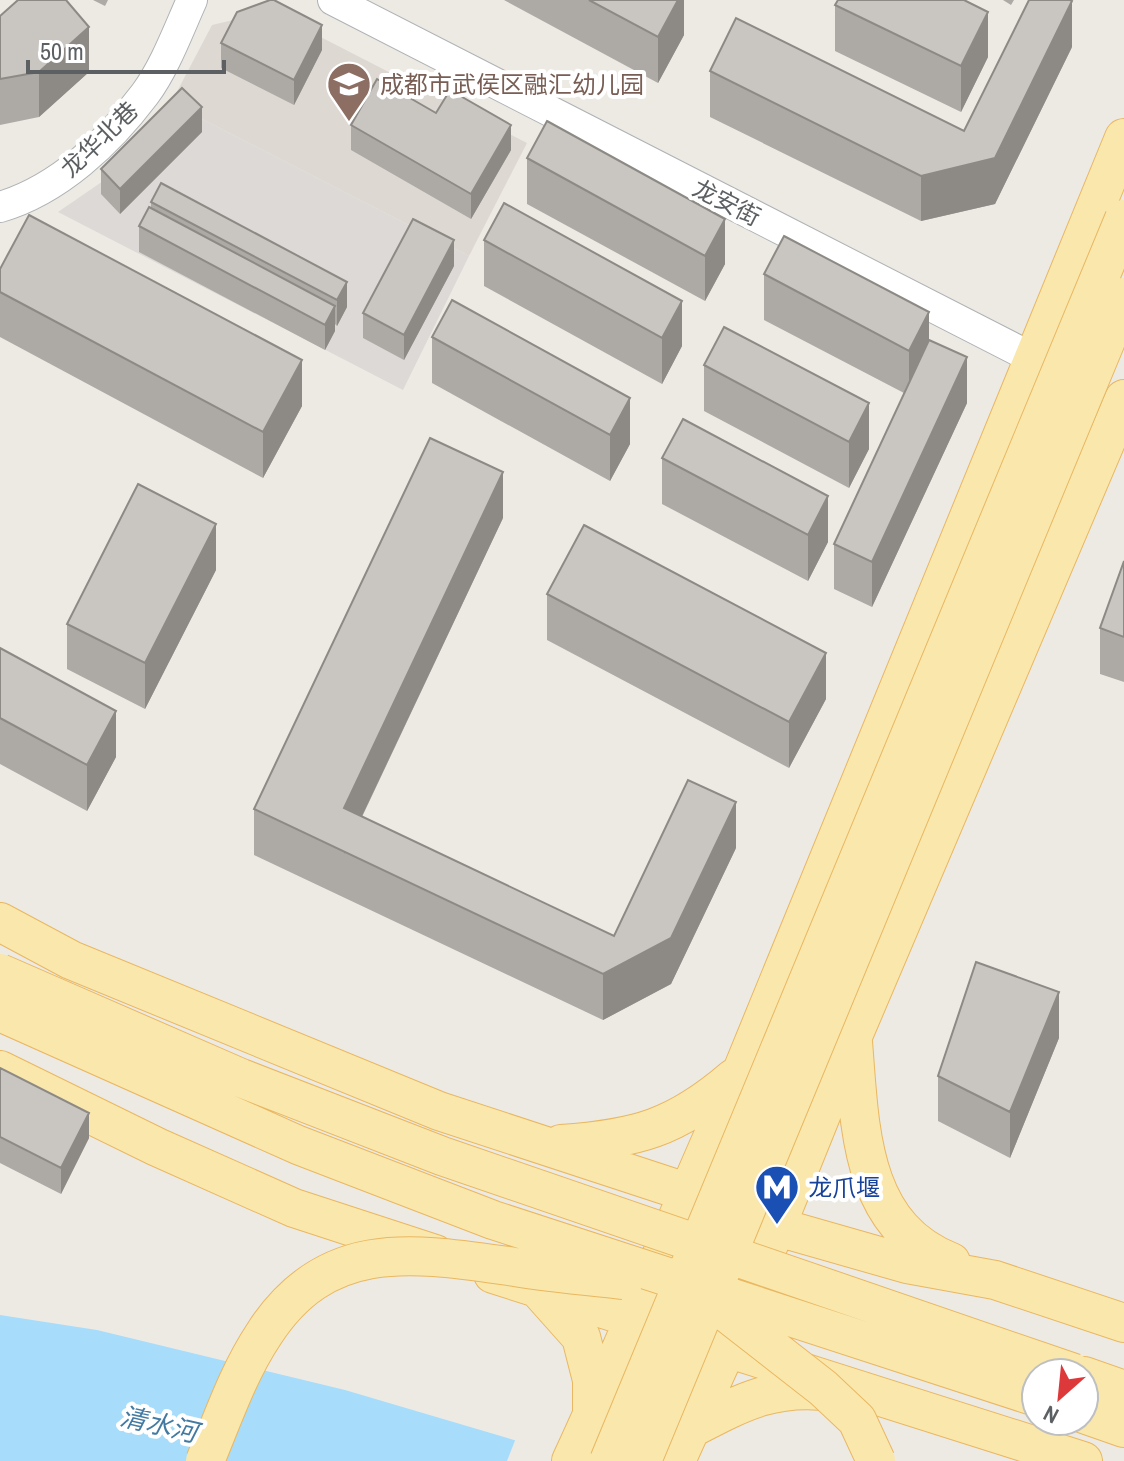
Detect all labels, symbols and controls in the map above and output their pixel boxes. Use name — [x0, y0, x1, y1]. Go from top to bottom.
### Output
scale bar — [28, 24, 224, 74]
text: 50 m — [40, 35, 84, 67]
school or university icon: 成都市武侯区融汇幼儿园 — [325, 60, 373, 123]
place label: 成都市武侯区融汇幼儿园 — [380, 68, 644, 100]
street label: 龙华北巷 — [53, 94, 145, 184]
street label: 龙安街 — [688, 171, 766, 233]
metro station icon: 龙爪堰 — [753, 1163, 801, 1226]
place label: 龙爪堰 — [808, 1171, 880, 1203]
north arrow — [1020, 1357, 1100, 1437]
water label: 清水河 — [117, 1398, 206, 1451]
text: N — [1038, 1398, 1064, 1431]

